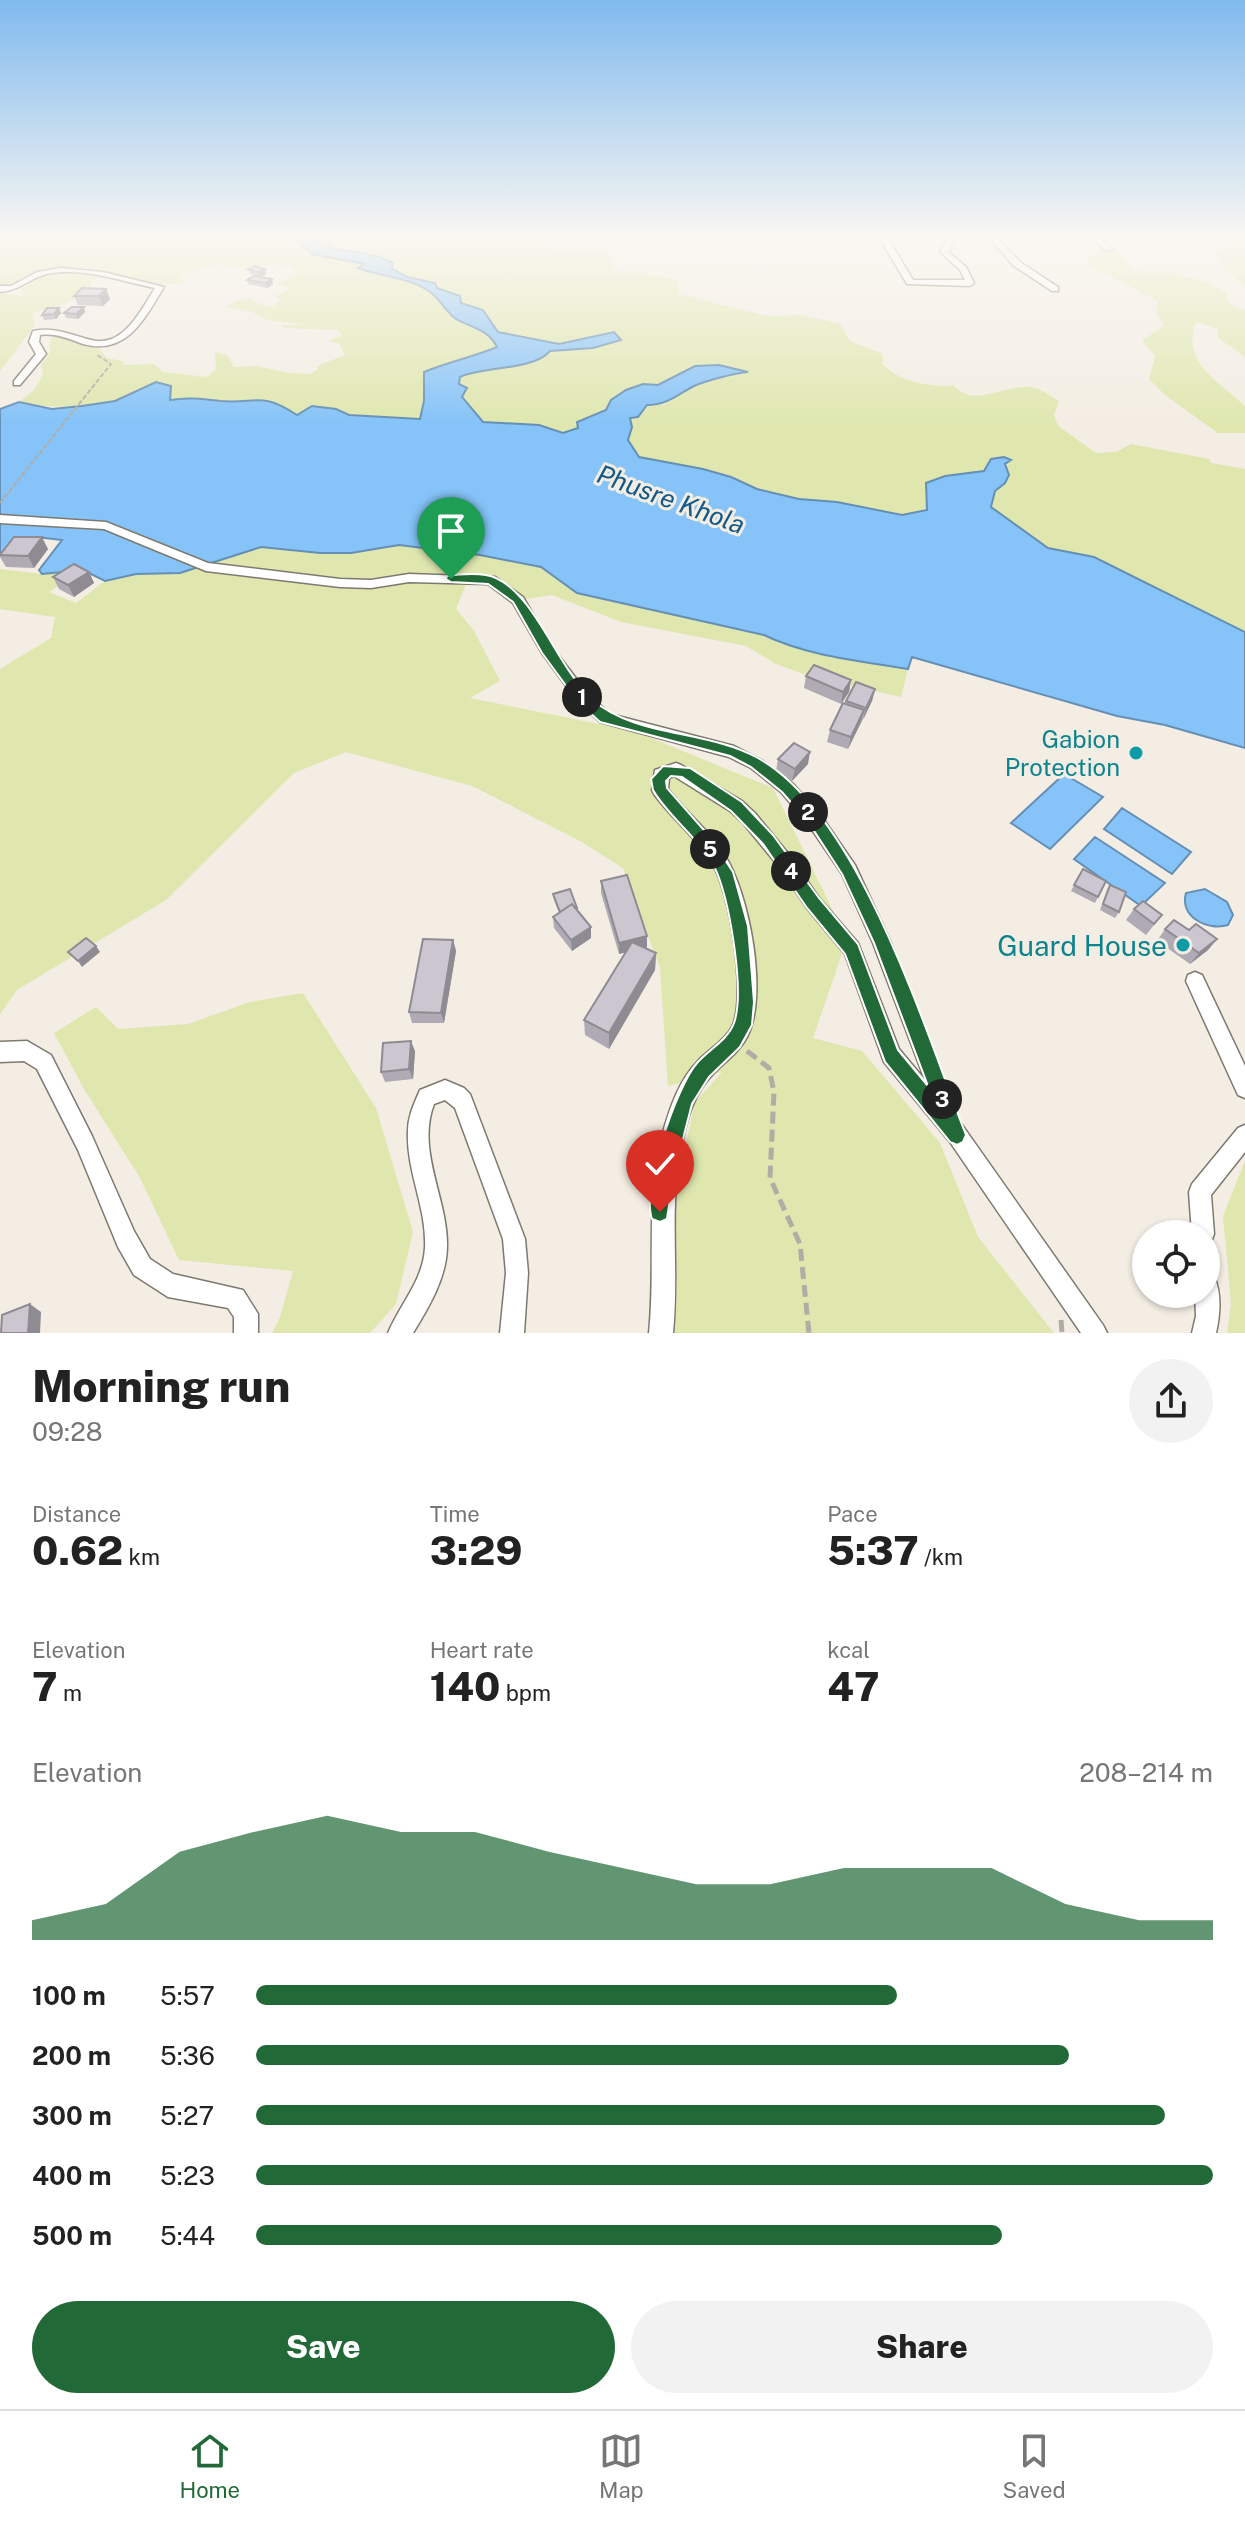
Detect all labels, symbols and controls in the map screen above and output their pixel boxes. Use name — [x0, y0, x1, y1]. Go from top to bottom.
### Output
water label: Phusre Khola — [593, 458, 749, 540]
pin — [417, 497, 485, 579]
icon: arrive — [429, 509, 473, 553]
pin: 1 — [562, 677, 602, 717]
text: 1 — [577, 684, 587, 710]
place label: Gabion Protection — [1005, 725, 1120, 781]
marker: Gabion Protection — [1127, 744, 1145, 762]
pin: 2 — [788, 792, 828, 832]
text: 2 — [801, 799, 815, 825]
pin: 5 — [690, 829, 730, 869]
text: 5 — [703, 836, 717, 862]
pin: 4 — [771, 851, 811, 891]
text: 4 — [784, 858, 798, 884]
place label: Guard House — [997, 929, 1167, 962]
marker: Guard House — [1174, 936, 1192, 954]
pin: 3 — [922, 1079, 962, 1119]
text: 3 — [935, 1086, 949, 1112]
pin — [626, 1130, 694, 1212]
icon: check — [638, 1142, 682, 1186]
map controls — [1132, 1220, 1220, 1308]
button: locate — [1132, 1220, 1220, 1308]
button: share — [1129, 1359, 1213, 1443]
text: Morning run — [32, 1360, 290, 1412]
text: 09:28 — [32, 1416, 103, 1447]
text: Distance — [32, 1501, 121, 1527]
text: Time — [430, 1501, 480, 1527]
text: Pace — [827, 1501, 878, 1527]
text: 0.62 — [32, 1527, 123, 1574]
text: 3:29 — [430, 1527, 522, 1574]
text: 5:37 — [827, 1527, 919, 1574]
text: km — [123, 1544, 160, 1570]
text: /km — [919, 1544, 963, 1570]
text: Elevation — [32, 1637, 125, 1663]
text: Heart rate — [430, 1637, 534, 1663]
text: kcal — [827, 1637, 870, 1663]
text: 7 — [32, 1663, 58, 1710]
text: 140 — [430, 1663, 500, 1710]
text: 47 — [827, 1663, 880, 1710]
text: m — [58, 1680, 82, 1706]
text: bpm — [500, 1680, 551, 1706]
text: Elevation — [32, 1757, 142, 1788]
text: 208–214 m — [1079, 1757, 1213, 1788]
text: 100 m — [32, 1980, 106, 2011]
text: 5:57 — [160, 1980, 215, 2011]
text: 200 m — [32, 2040, 111, 2071]
text: 5:36 — [160, 2040, 215, 2071]
text: 300 m — [32, 2100, 112, 2131]
text: 5:27 — [160, 2100, 214, 2131]
text: 400 m — [32, 2160, 112, 2191]
text: 5:23 — [160, 2160, 215, 2191]
text: 500 m — [32, 2220, 112, 2251]
text: 5:44 — [160, 2220, 215, 2251]
button: Save — [32, 2301, 615, 2393]
button: Share — [631, 2301, 1213, 2393]
tab: Home — [179, 2429, 240, 2503]
tab: Map — [599, 2429, 644, 2503]
tab: Saved — [1003, 2429, 1066, 2503]

